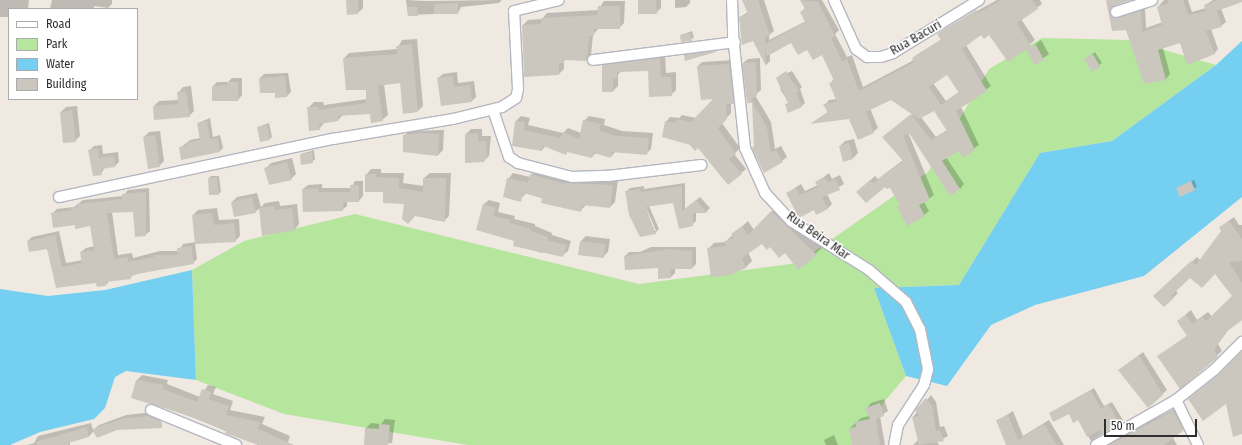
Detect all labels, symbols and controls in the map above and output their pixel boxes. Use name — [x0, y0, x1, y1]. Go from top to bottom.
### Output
legend — [8, 8, 138, 100]
text: Road — [46, 17, 71, 31]
street label: Rua Bacuri — [887, 17, 945, 59]
text: Park — [46, 37, 67, 51]
text: Water — [46, 57, 74, 71]
text: Building — [46, 77, 86, 91]
street label: Rua Beira Mar — [783, 208, 853, 264]
scale bar — [1106, 411, 1199, 437]
text: 50 m — [1111, 419, 1135, 433]

